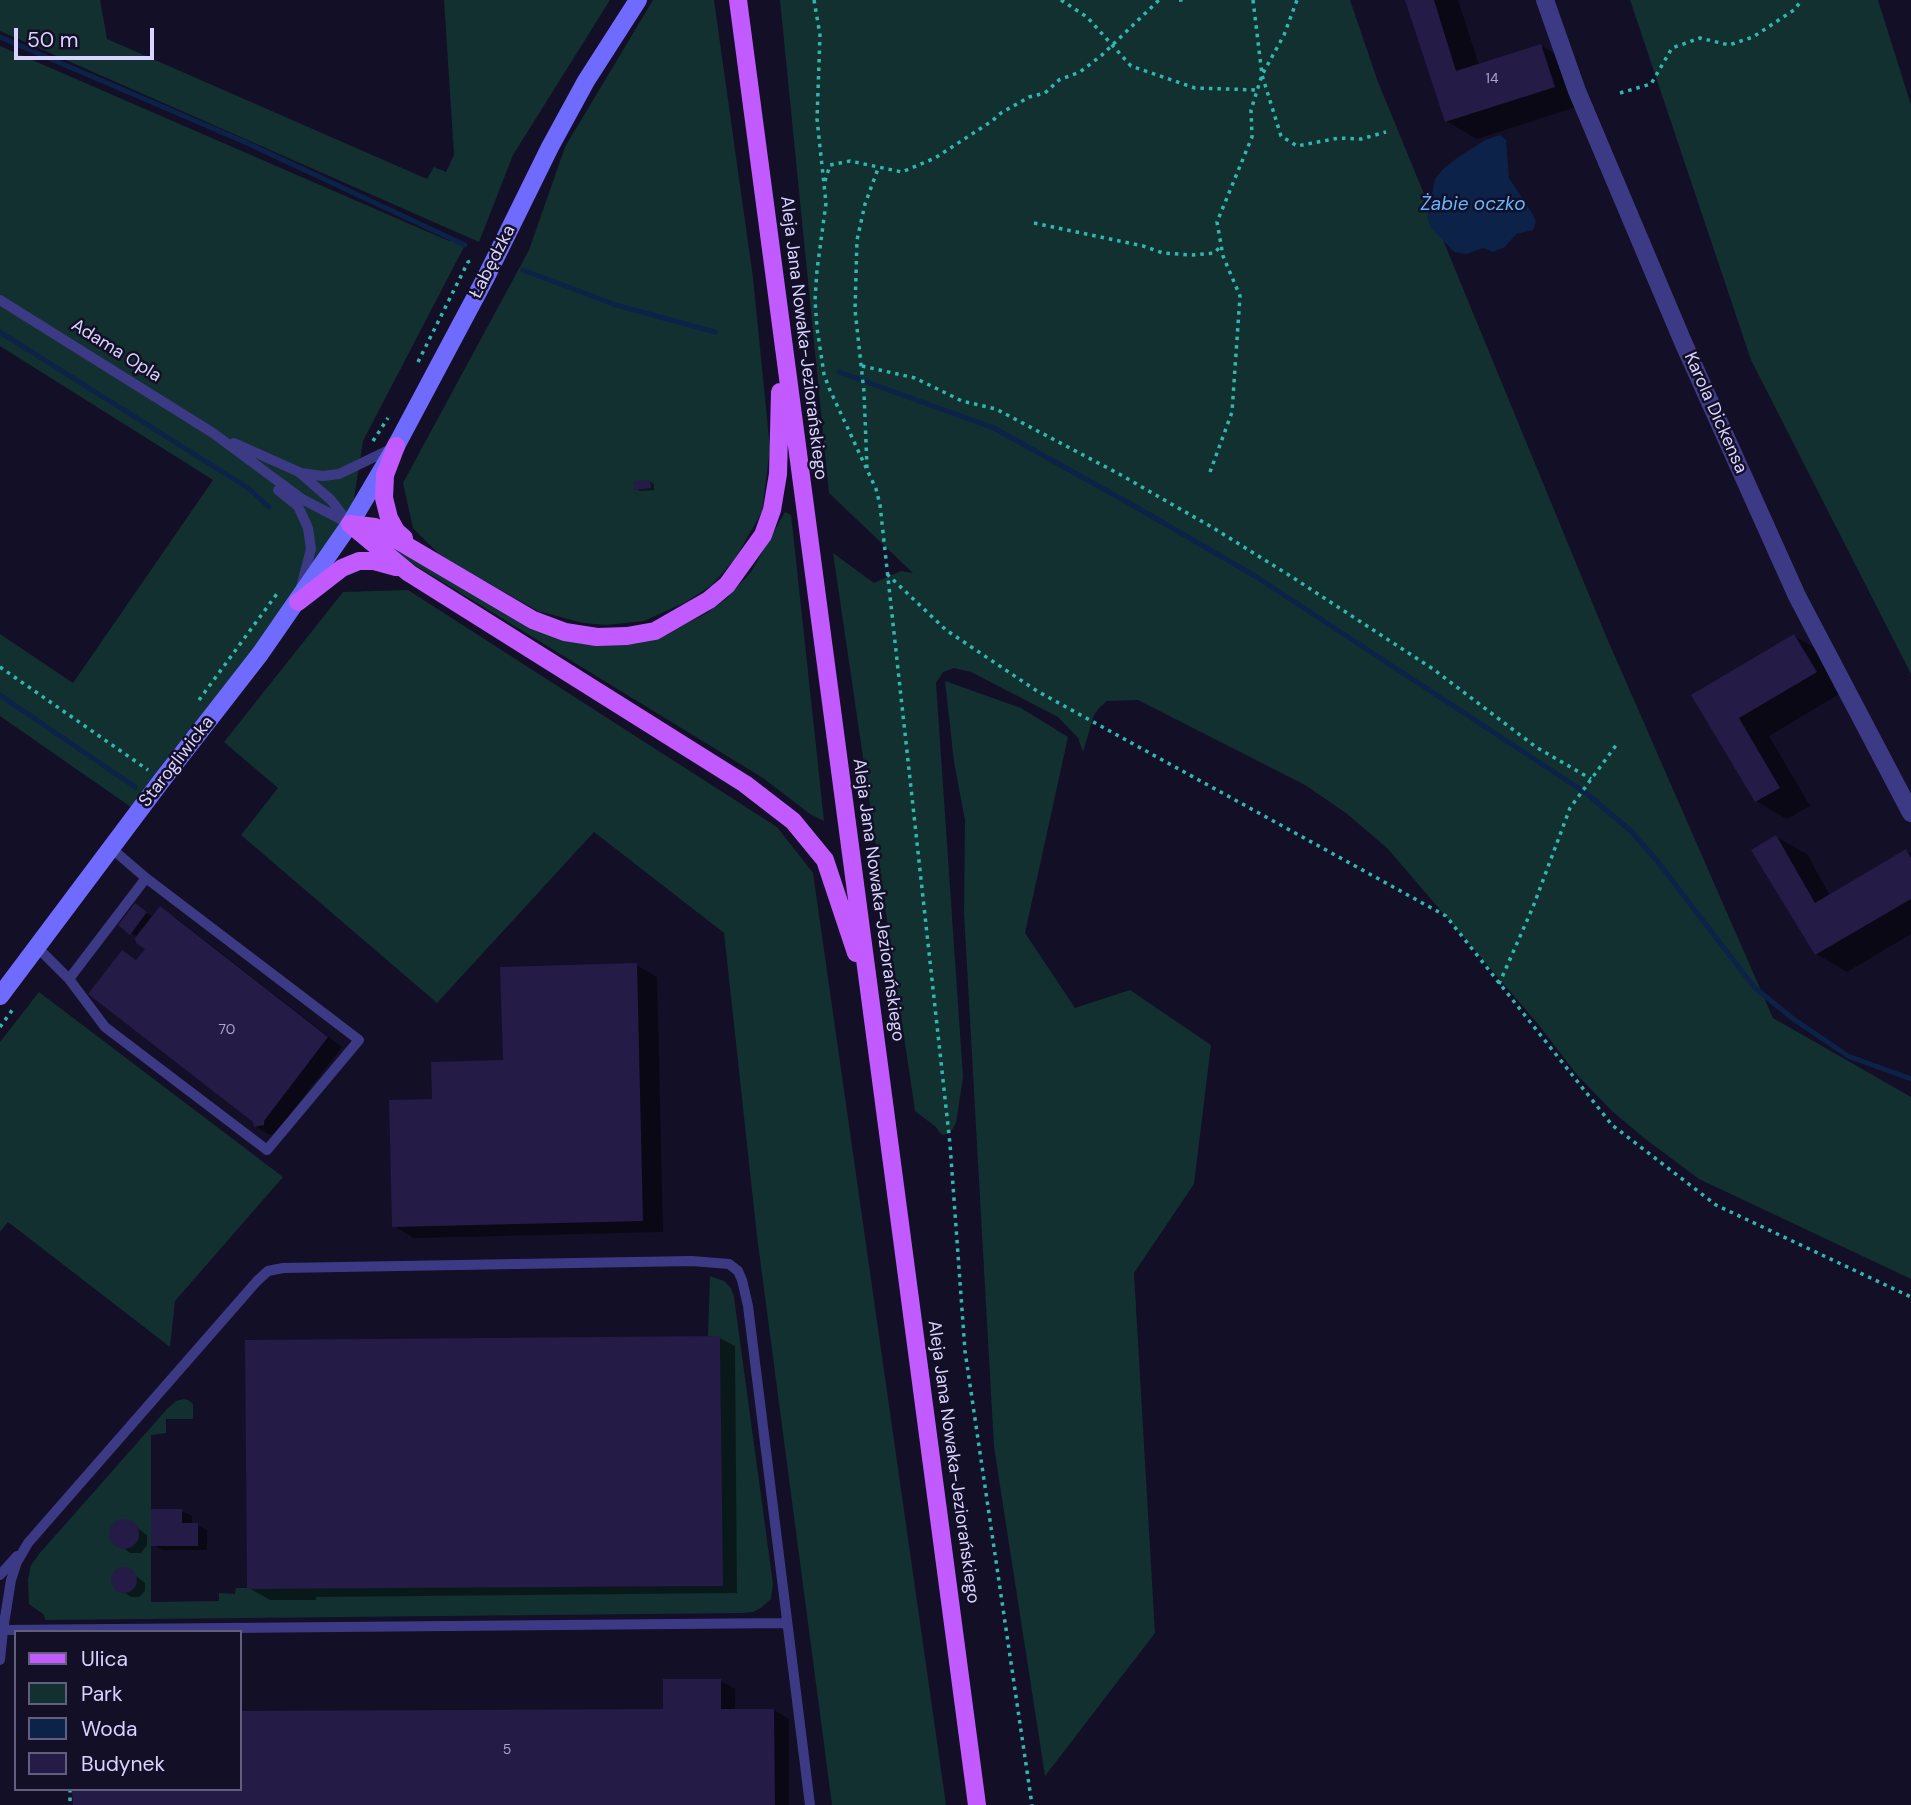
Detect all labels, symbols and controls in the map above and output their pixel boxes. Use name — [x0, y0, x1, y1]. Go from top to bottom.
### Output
scale bar — [18, 14, 158, 58]
text: 50 m — [27, 26, 78, 54]
house number: 14 — [1486, 71, 1498, 87]
water label: Żabie oczko — [1421, 194, 1525, 216]
street label: Aleja Jana Nowaka-Jeziorańskiego — [775, 195, 831, 481]
street label: Łabędzka — [465, 222, 521, 302]
street label: Adama Opla — [67, 315, 165, 387]
street label: Karola Dickensa — [1679, 349, 1751, 477]
street label: Starogliwicka — [135, 712, 219, 812]
street label: Aleja Jana Nowaka-Jeziorańskiego — [847, 757, 909, 1043]
house number: 70 — [219, 1022, 235, 1038]
street label: Aleja Jana Nowaka-Jeziorańskiego — [922, 1319, 984, 1605]
legend — [14, 1630, 242, 1791]
text: Ulica — [81, 1645, 128, 1673]
text: Park — [81, 1680, 122, 1708]
text: Woda — [81, 1715, 137, 1743]
house number: 5 — [503, 1742, 511, 1758]
text: Budynek — [81, 1750, 165, 1778]

